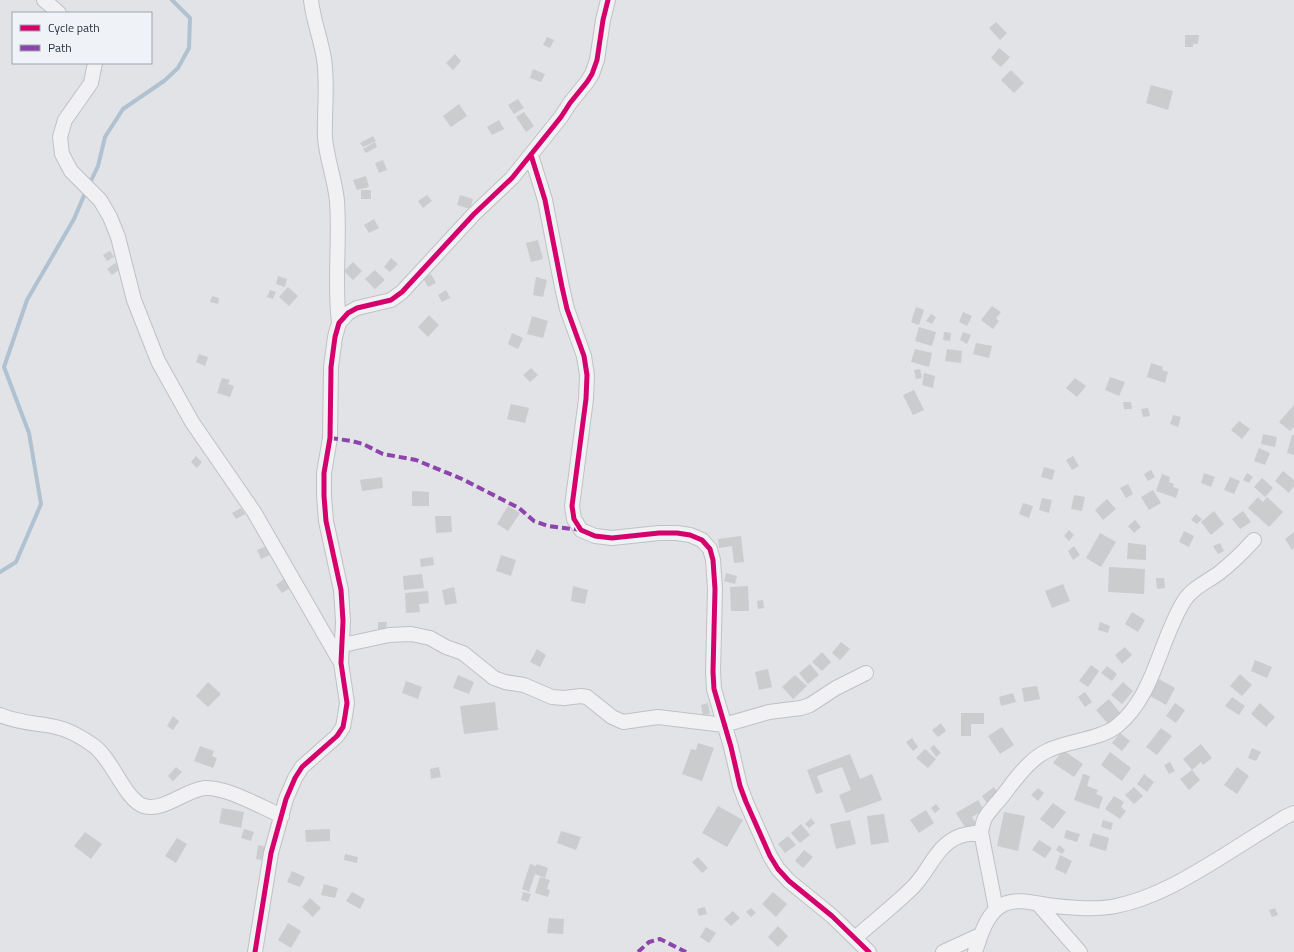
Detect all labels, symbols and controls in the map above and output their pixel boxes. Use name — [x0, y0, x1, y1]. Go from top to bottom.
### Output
legend — [12, 12, 152, 64]
text: Cycle path — [48, 18, 100, 37]
text: Path — [48, 38, 72, 57]

